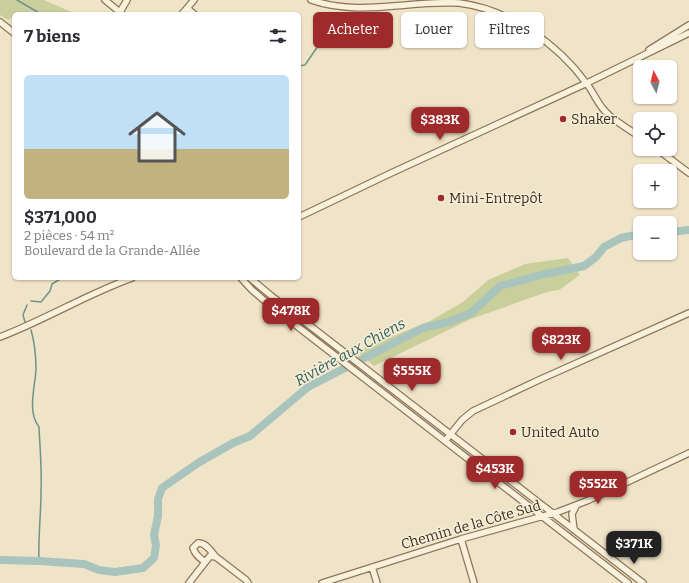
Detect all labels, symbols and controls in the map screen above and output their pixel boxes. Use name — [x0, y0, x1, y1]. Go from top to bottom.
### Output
chip: Acheter — [313, 12, 393, 48]
chip: Louer — [401, 12, 467, 48]
chip: Filtres — [475, 12, 544, 48]
icon: filters — [267, 25, 289, 47]
text: 7 biens — [24, 26, 80, 47]
north arrow — [633, 60, 677, 104]
map controls — [633, 60, 677, 260]
icon: home — [121, 101, 193, 173]
pin: $383K — [412, 107, 468, 141]
place label: Shaker — [571, 111, 617, 128]
text: $383K — [420, 112, 460, 127]
button: locate — [633, 112, 677, 156]
marker: Shaker — [558, 114, 568, 124]
button: + — [633, 164, 677, 208]
place label: Mini-Entrepôt — [449, 190, 543, 207]
marker: Mini-Entrepôt — [436, 193, 446, 203]
text: $371,000 — [24, 207, 97, 228]
button: − — [633, 216, 677, 260]
text: 2 pièces · 54 m² — [24, 228, 114, 243]
text: Boulevard de la Grande-Allée — [24, 243, 200, 258]
pin: $478K — [263, 298, 319, 332]
text: $478K — [271, 303, 311, 318]
water label: Rivière aux Chiens — [292, 314, 408, 390]
pin: $823K — [533, 327, 589, 361]
text: $823K — [541, 332, 581, 347]
pin: $555K — [384, 358, 440, 392]
text: $555K — [393, 363, 431, 378]
place label: United Auto — [521, 424, 599, 441]
marker: United Auto — [508, 427, 518, 437]
pin: $453K — [467, 456, 523, 490]
text: $453K — [475, 461, 515, 476]
pin: $552K — [570, 471, 626, 505]
text: $552K — [579, 476, 617, 491]
street label: Chemin de la Côte Sud — [399, 497, 543, 553]
pin: $371K — [606, 531, 662, 565]
text: $371K — [615, 536, 653, 551]

